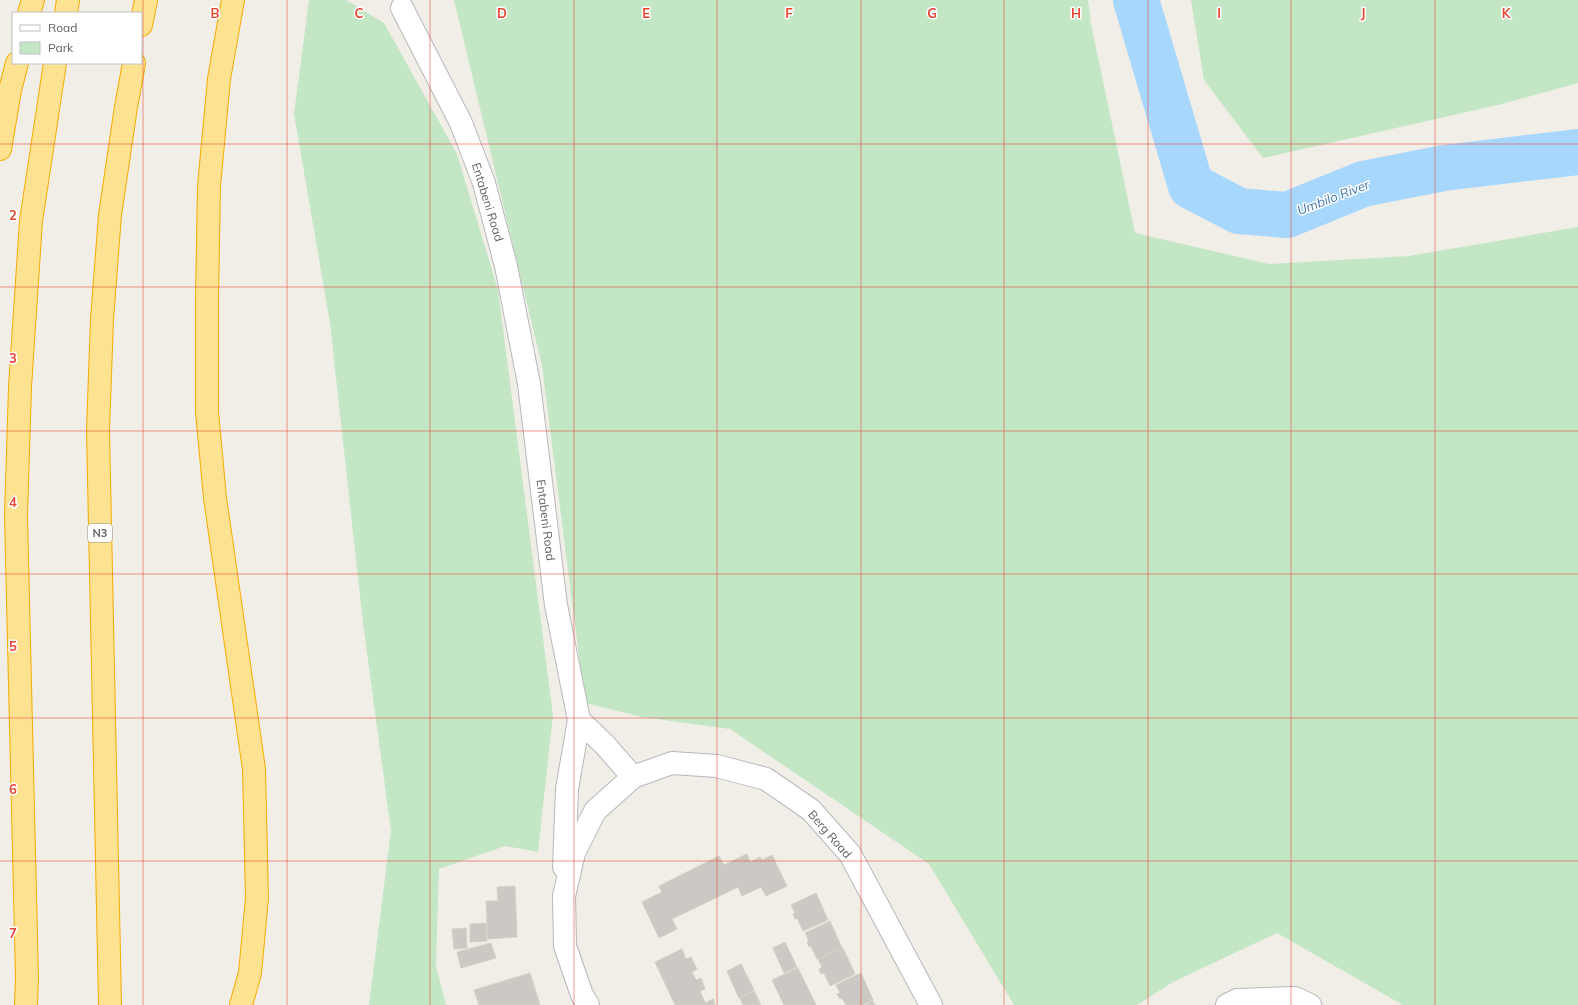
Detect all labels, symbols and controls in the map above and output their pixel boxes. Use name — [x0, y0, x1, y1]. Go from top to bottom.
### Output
text: B — [211, 5, 220, 21]
text: C — [355, 5, 364, 21]
text: D — [497, 5, 507, 21]
text: E — [642, 5, 650, 21]
text: F — [785, 5, 793, 21]
text: G — [927, 5, 937, 21]
text: H — [1071, 5, 1081, 21]
text: I — [1217, 5, 1221, 21]
text: J — [1361, 5, 1365, 21]
text: K — [1502, 5, 1512, 21]
legend — [12, 12, 142, 64]
text: Road — [48, 20, 77, 35]
text: Park — [48, 40, 74, 55]
street label: Entabeni Road — [469, 161, 507, 243]
water label: Umbilo River — [1294, 175, 1373, 218]
text: 2 — [9, 207, 17, 223]
text: 3 — [9, 350, 17, 366]
street label: Entabeni Road — [534, 479, 558, 561]
text: 4 — [9, 494, 17, 510]
road number: N3 — [88, 524, 112, 542]
text: 5 — [9, 638, 17, 654]
text: 6 — [9, 781, 17, 797]
street label: Berg Road — [805, 807, 855, 861]
text: 7 — [9, 925, 17, 941]

